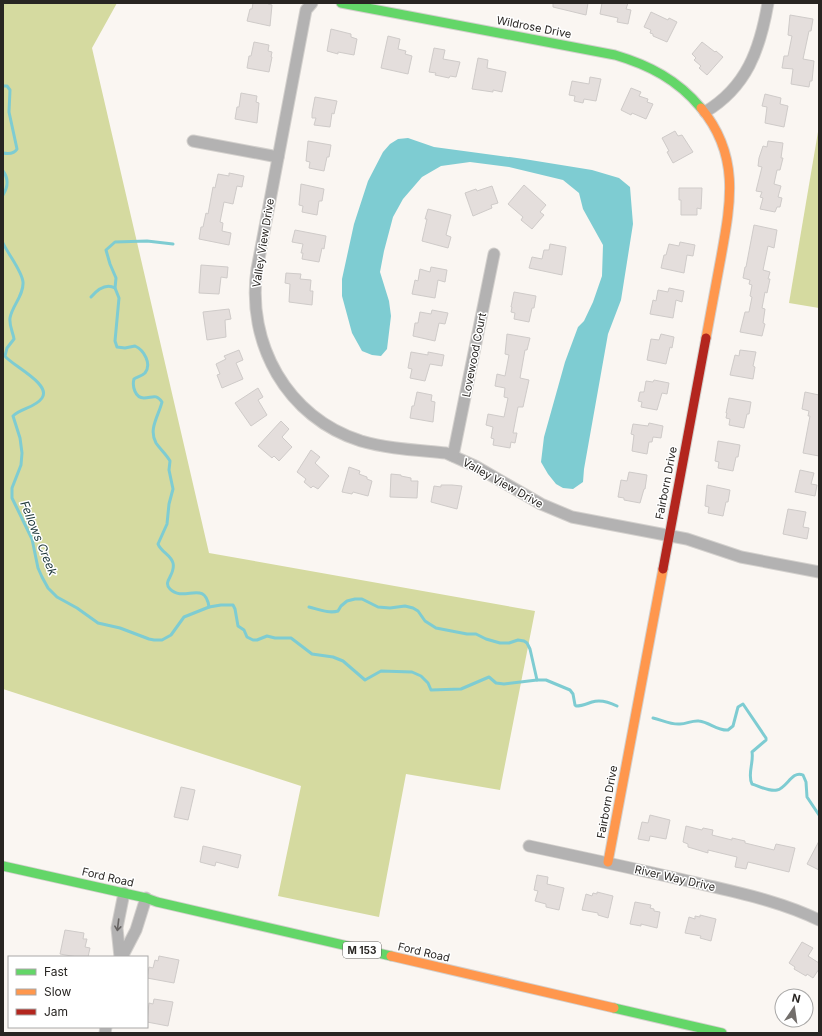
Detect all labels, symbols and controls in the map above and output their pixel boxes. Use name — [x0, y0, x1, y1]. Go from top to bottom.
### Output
street label: Wildrose Drive — [495, 13, 573, 41]
street label: Valley View Drive — [249, 198, 277, 288]
street label: Lovewood Court — [459, 311, 489, 398]
street label: Fairborn Drive — [652, 445, 680, 521]
street label: Valley View Drive — [460, 455, 546, 511]
water label: Fellows Creek — [17, 498, 61, 578]
street label: Fairborn Drive — [594, 764, 620, 840]
street label: River Way Drive — [633, 862, 717, 894]
street label: Ford Road — [81, 864, 135, 890]
one-way arrow — [114, 918, 122, 931]
street label: Ford Road — [397, 939, 451, 965]
road number: M 153 — [343, 942, 381, 958]
legend — [8, 956, 148, 1028]
text: Fast — [44, 964, 68, 979]
text: Slow — [44, 984, 72, 999]
north arrow — [774, 988, 814, 1028]
text: N — [791, 990, 802, 1006]
text: Jam — [44, 1004, 68, 1019]

